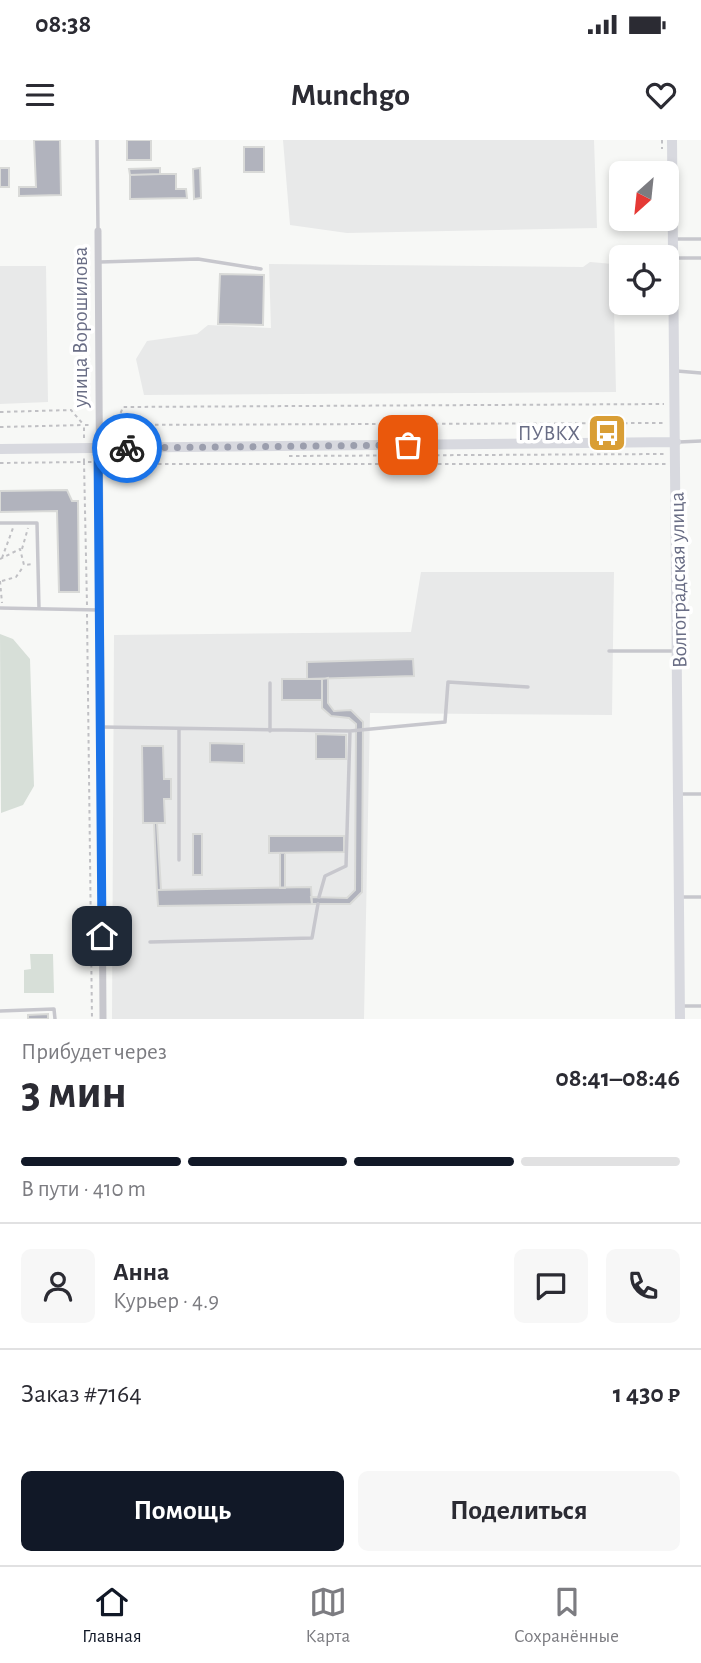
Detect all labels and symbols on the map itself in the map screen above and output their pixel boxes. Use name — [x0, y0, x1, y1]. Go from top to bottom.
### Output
north arrow — [609, 161, 679, 231]
street label: улица Ворошилова — [70, 246, 91, 408]
bus stop icon: ПУВКХ — [586, 412, 628, 454]
courier — [92, 413, 162, 483]
pin — [378, 415, 438, 475]
place label: ПУВКХ — [518, 423, 580, 444]
street label: Волгоградская улица — [666, 491, 691, 668]
pin — [72, 906, 132, 966]

